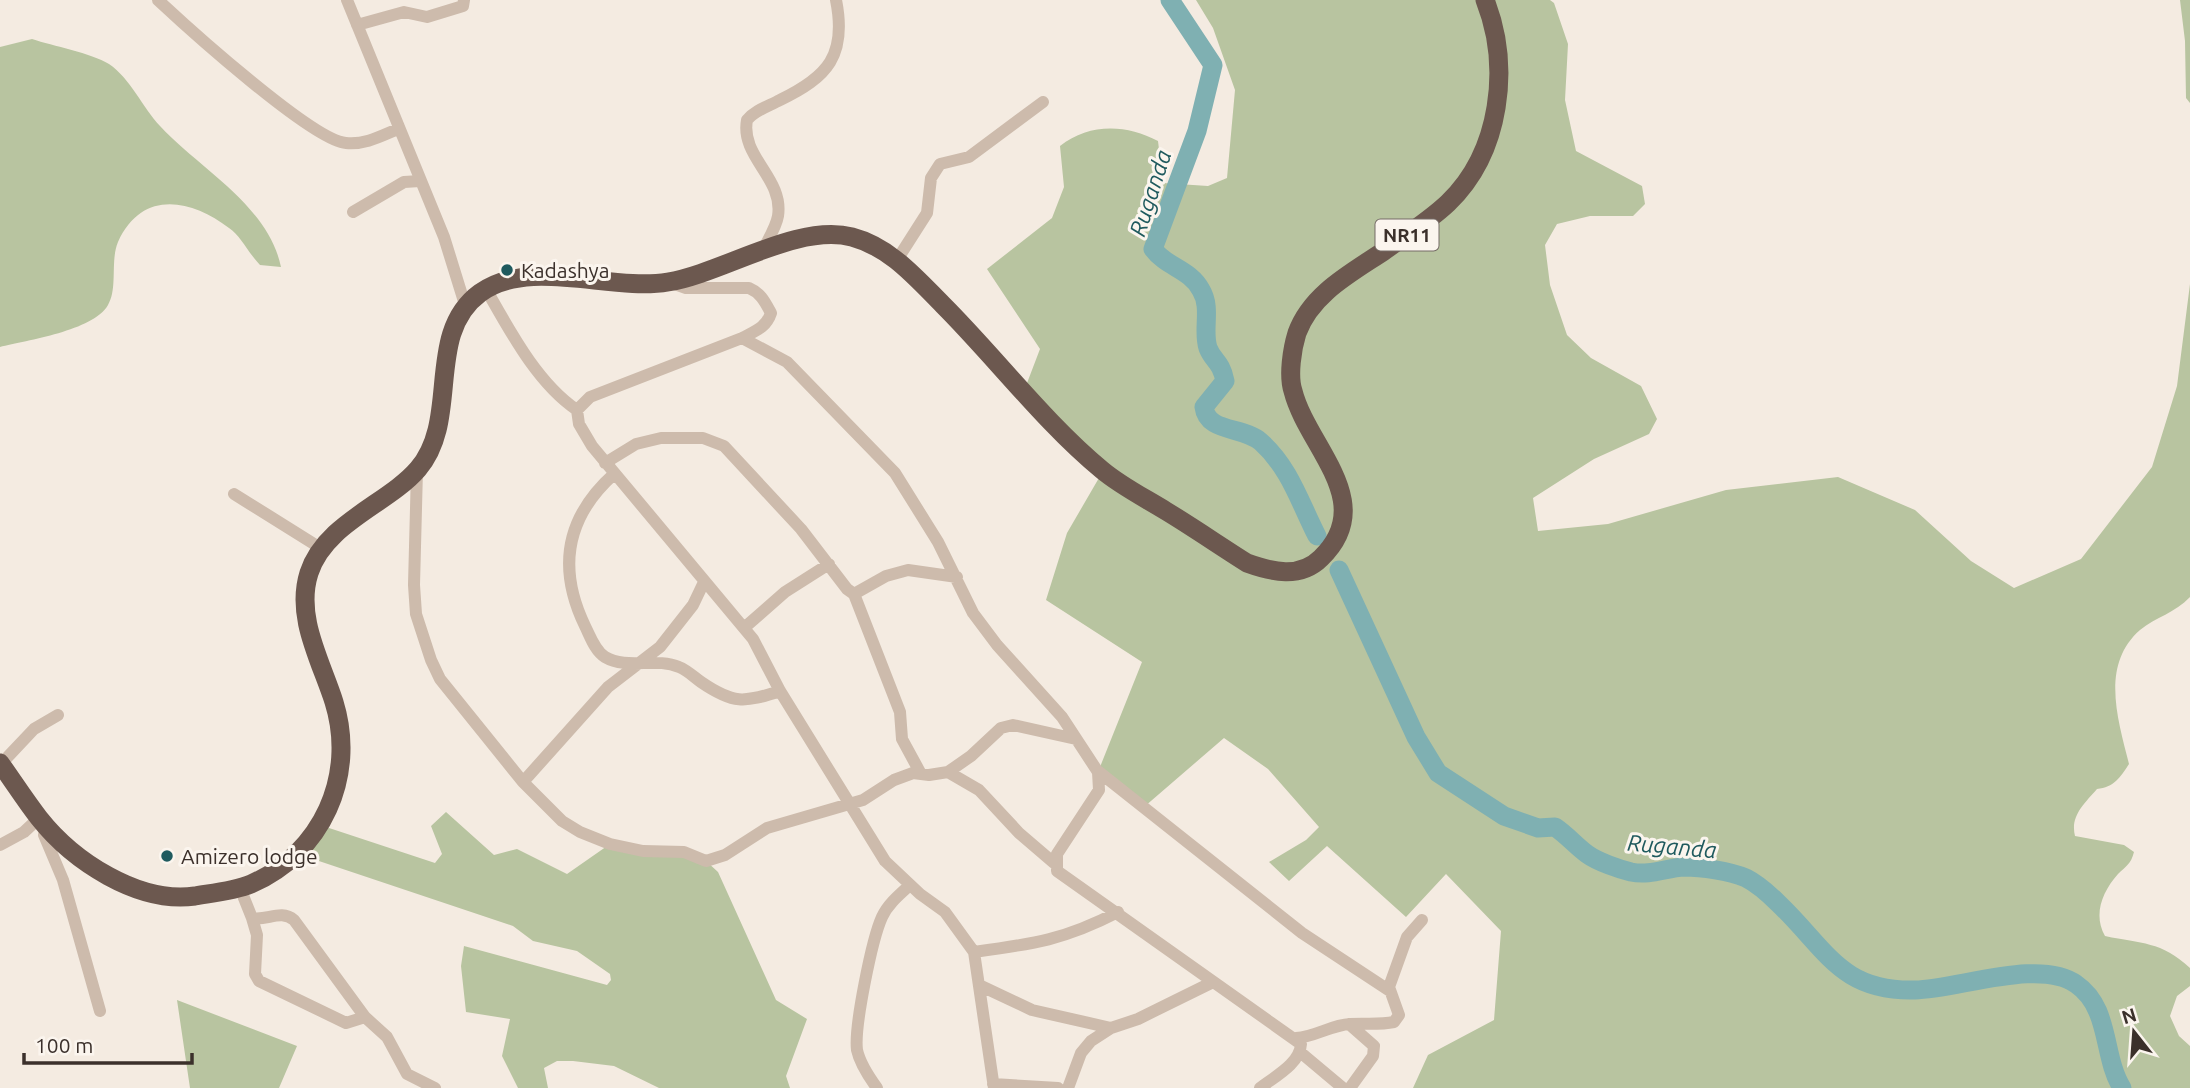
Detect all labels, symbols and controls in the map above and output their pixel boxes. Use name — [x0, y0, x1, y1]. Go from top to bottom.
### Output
water label: Ruganda — [1124, 147, 1176, 239]
road number: NR11 — [1376, 219, 1438, 250]
place label: Kadashya — [521, 258, 609, 282]
marker: Kadashya — [499, 262, 515, 278]
water label: Ruganda — [1626, 830, 1718, 862]
place label: Amizero lodge — [181, 844, 318, 868]
marker: Amizero lodge — [159, 848, 175, 864]
north arrow — [2099, 997, 2169, 1067]
text: N — [2119, 1003, 2139, 1028]
scale bar — [24, 1021, 192, 1066]
text: 100 m — [35, 1033, 93, 1057]

